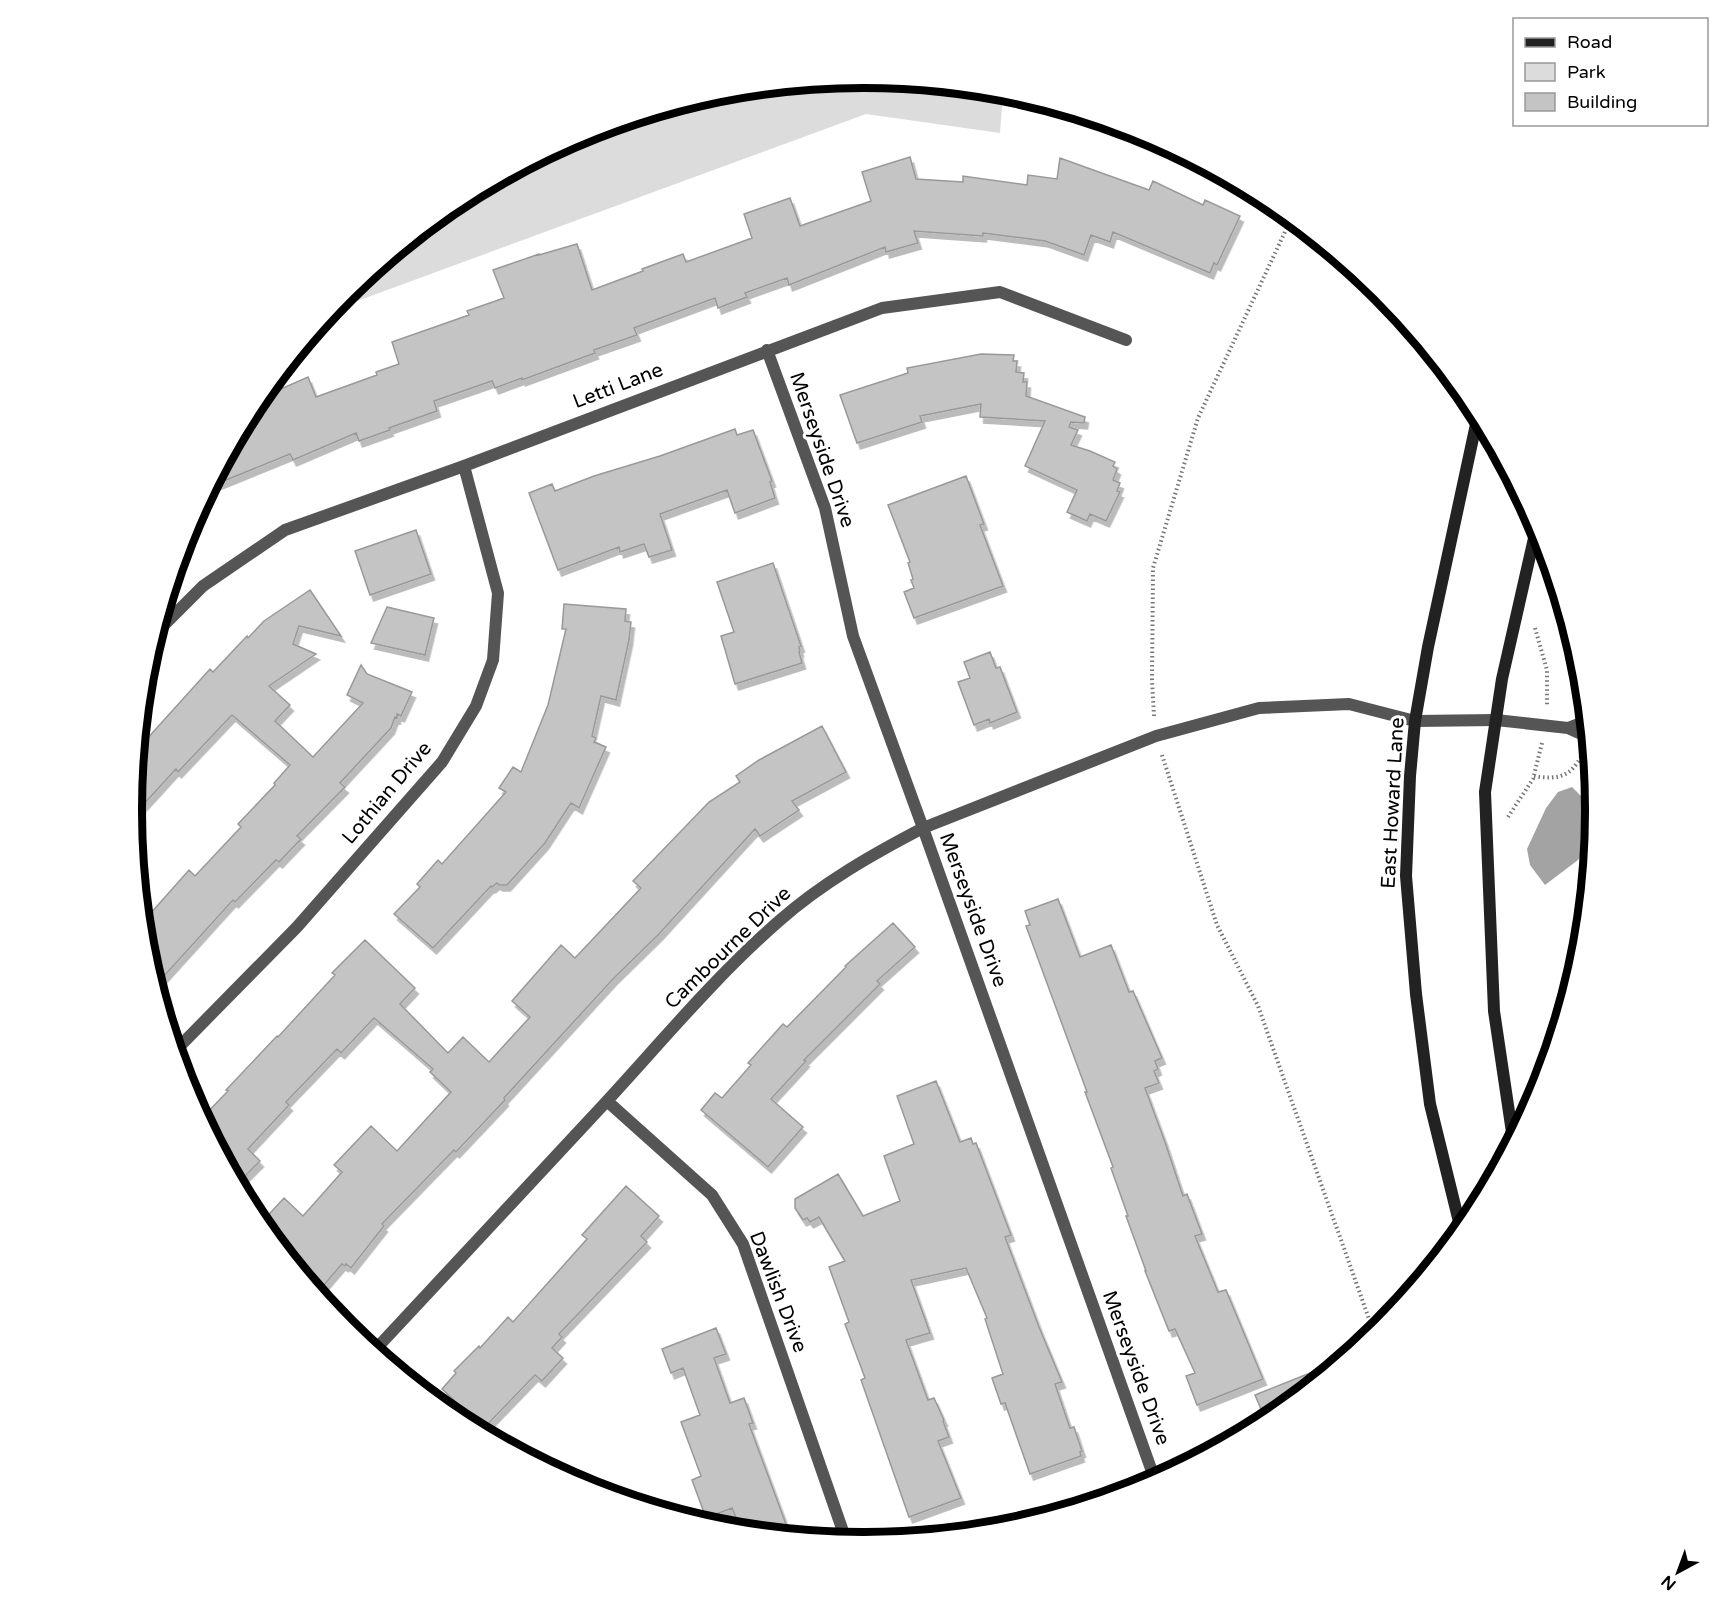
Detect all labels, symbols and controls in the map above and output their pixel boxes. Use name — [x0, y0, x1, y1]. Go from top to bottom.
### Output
legend — [1513, 18, 1708, 126]
text: Road — [1567, 31, 1612, 53]
text: Park — [1567, 61, 1606, 83]
text: Building — [1567, 91, 1637, 113]
street label: Letti Lane — [570, 358, 666, 414]
street label: Merseyside Drive — [784, 369, 860, 531]
street label: East Howard Lane — [1377, 717, 1409, 889]
street label: Lothian Drive — [337, 737, 437, 849]
street label: Merseyside Drive — [934, 830, 1012, 990]
street label: Cambourne Drive — [660, 882, 796, 1014]
street label: Dawlish Drive — [744, 1228, 812, 1356]
street label: Merseyside Drive — [1097, 1288, 1175, 1448]
north arrow — [1648, 1542, 1708, 1602]
text: N — [1657, 1571, 1680, 1594]

